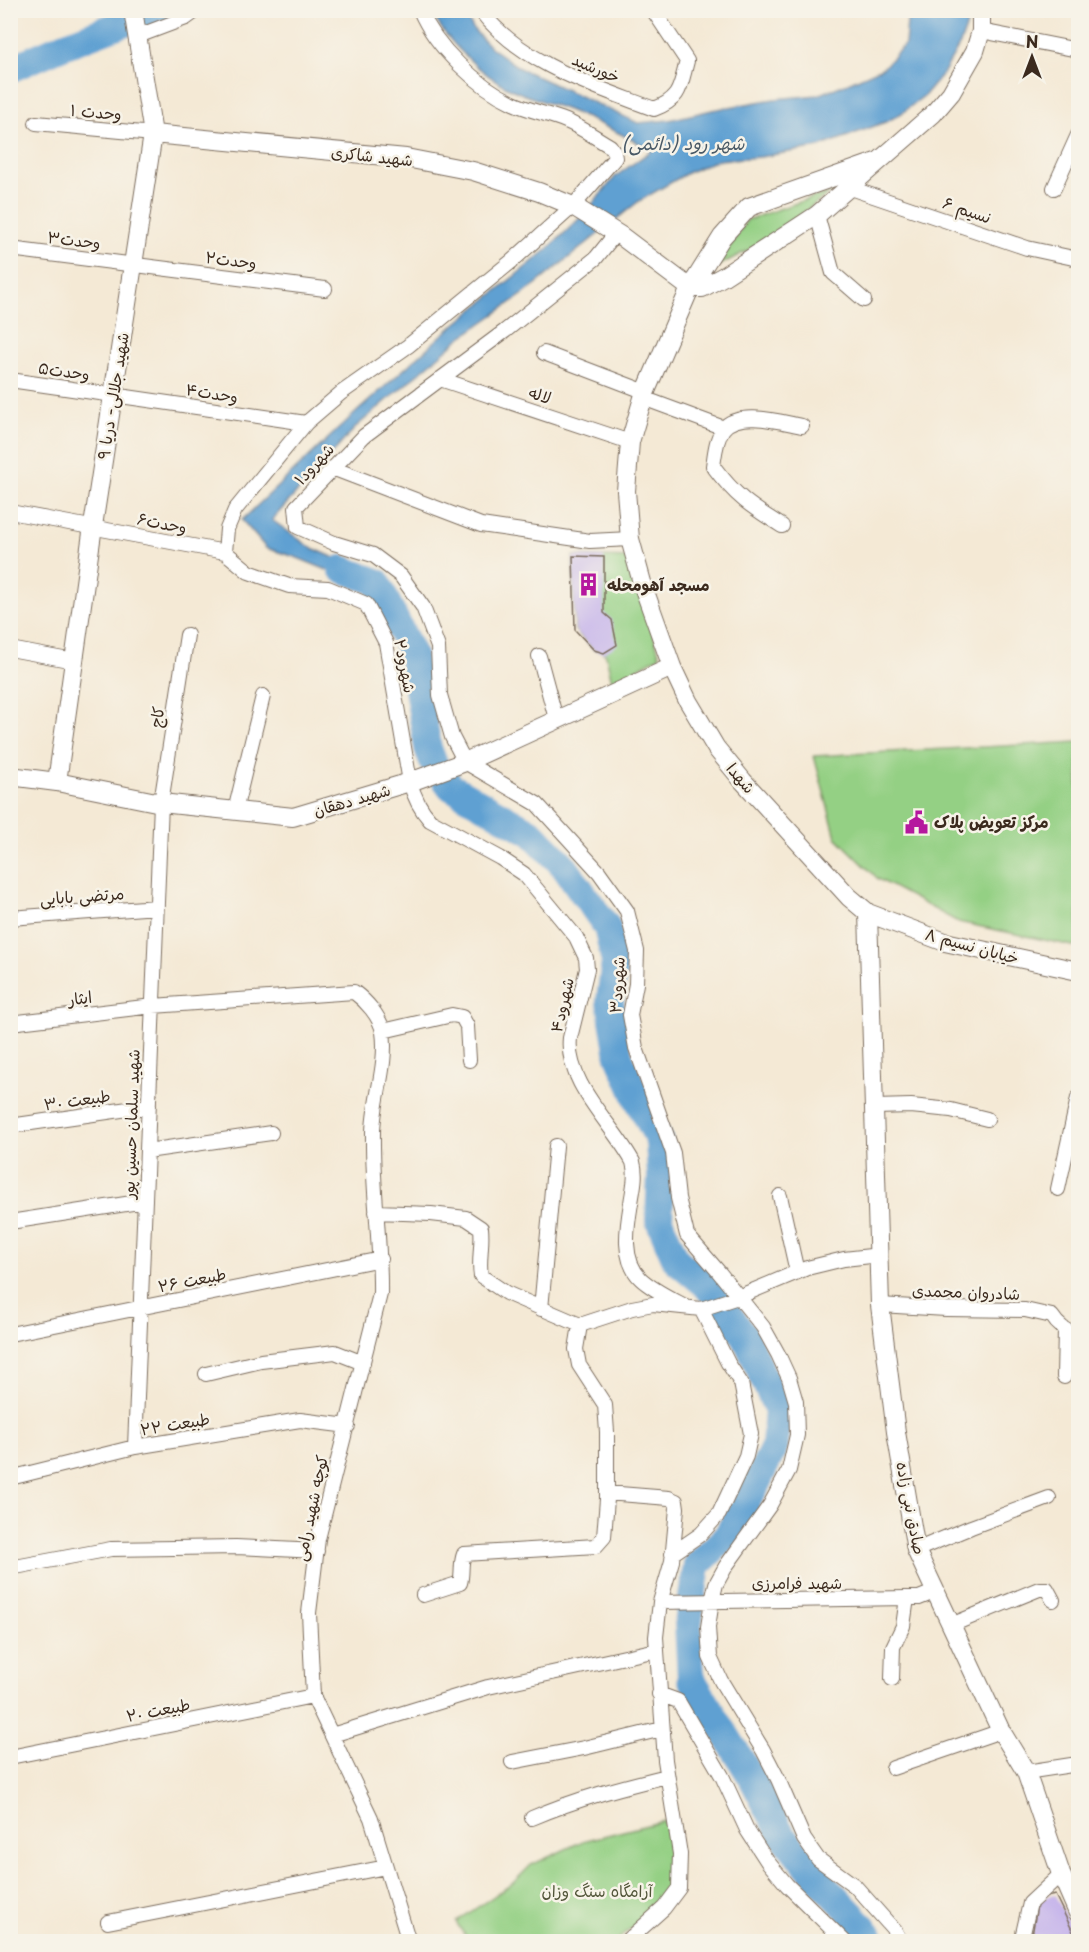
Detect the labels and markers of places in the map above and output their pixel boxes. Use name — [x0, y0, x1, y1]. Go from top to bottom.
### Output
building icon: مسجد آهومحله — [576, 572, 602, 598]
place label: مسجد آهومحله — [607, 572, 710, 596]
public building icon: مرکز تعویض پلاک — [903, 809, 929, 835]
place label: مرکز تعویض پلاک — [934, 809, 1049, 834]

